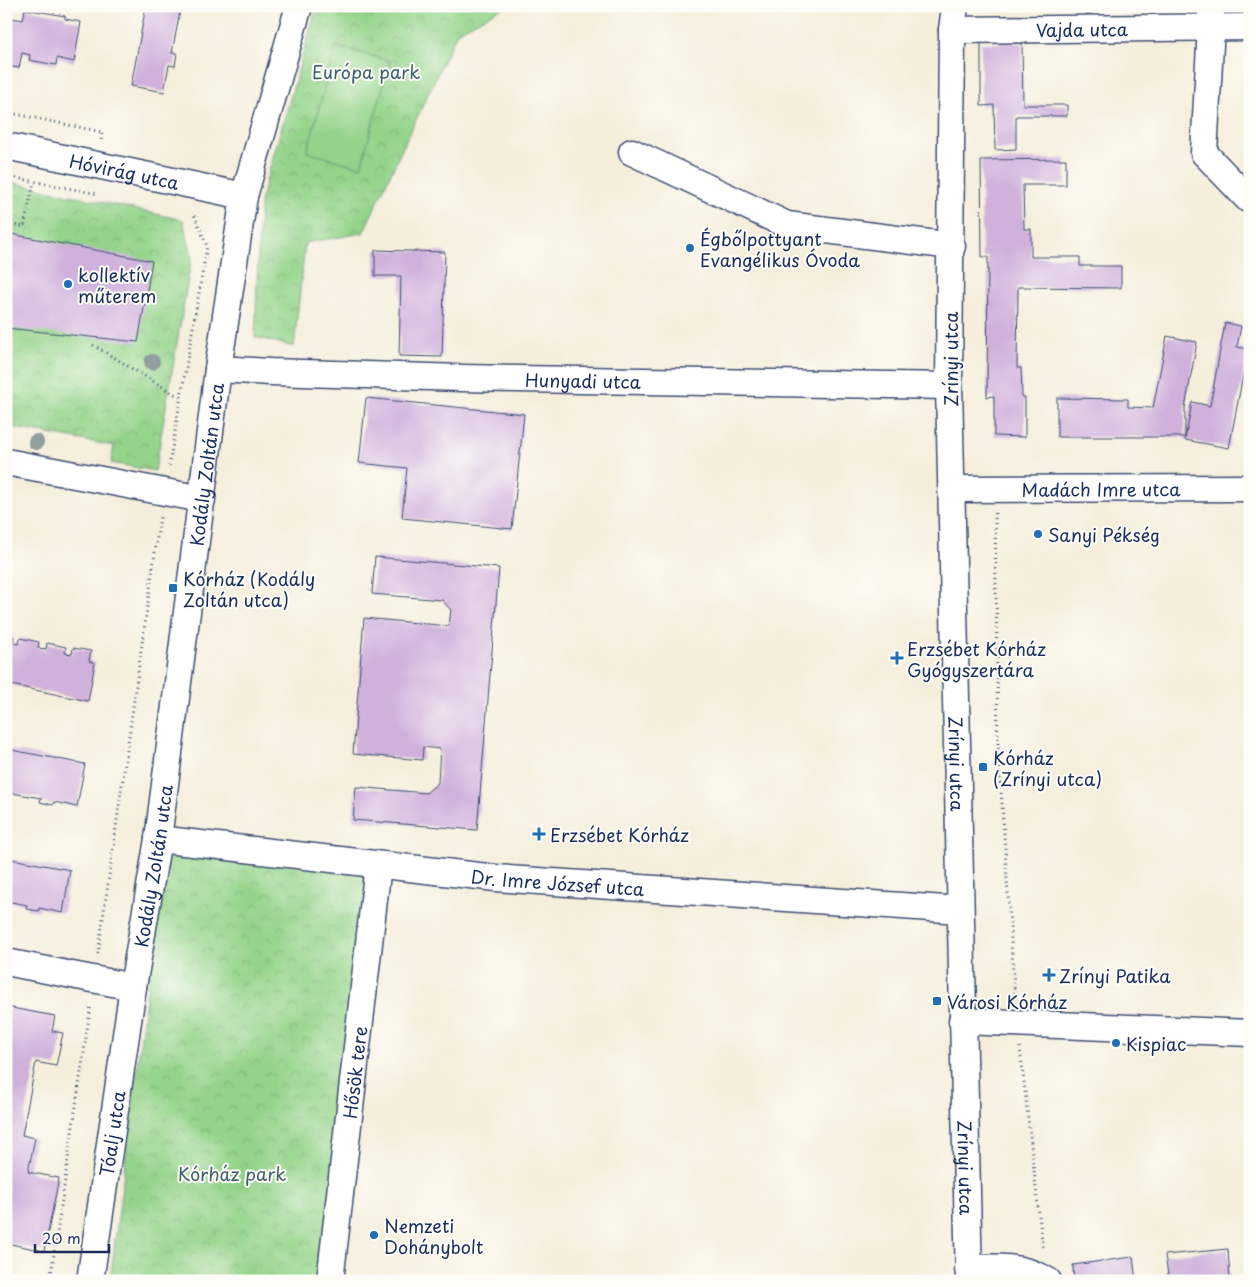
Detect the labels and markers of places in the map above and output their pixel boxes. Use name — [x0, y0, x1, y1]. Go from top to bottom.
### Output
place label: Égbőlpottyant Evangélikus Óvoda — [700, 225, 860, 273]
marker: Égbőlpottyant Evangélikus Óvoda — [684, 242, 696, 254]
place label: kollektív műterem — [78, 261, 156, 309]
marker: kollektív műterem — [62, 278, 74, 290]
place label: Sanyi Pékség — [1048, 521, 1160, 548]
marker: Sanyi Pékség — [1032, 528, 1044, 540]
place label: Kórház (Kodály Zoltán utca) — [183, 565, 315, 613]
marker: Kórház (Kodály Zoltán utca) — [167, 582, 179, 594]
place label: Erzsébet Kórház Gyógyszertára — [907, 635, 1046, 683]
marker: Erzsébet Kórház Gyógyszertára — [891, 652, 903, 664]
place label: Kórház (Zrínyi utca) — [993, 744, 1102, 792]
marker: Kórház (Zrínyi utca) — [977, 761, 989, 773]
place label: Erzsébet Kórház — [550, 821, 689, 848]
marker: Erzsébet Kórház — [532, 827, 546, 841]
place label: Zrínyi Patika — [1059, 962, 1171, 989]
marker: Zrínyi Patika — [1043, 969, 1055, 981]
place label: Városi Kórház — [947, 988, 1068, 1015]
marker: Városi Kórház — [931, 995, 943, 1007]
place label: Kispiac — [1126, 1030, 1186, 1057]
marker: Kispiac — [1110, 1037, 1122, 1049]
place label: Nemzeti Dohánybolt — [384, 1212, 483, 1260]
marker: Nemzeti Dohánybolt — [368, 1229, 380, 1241]

